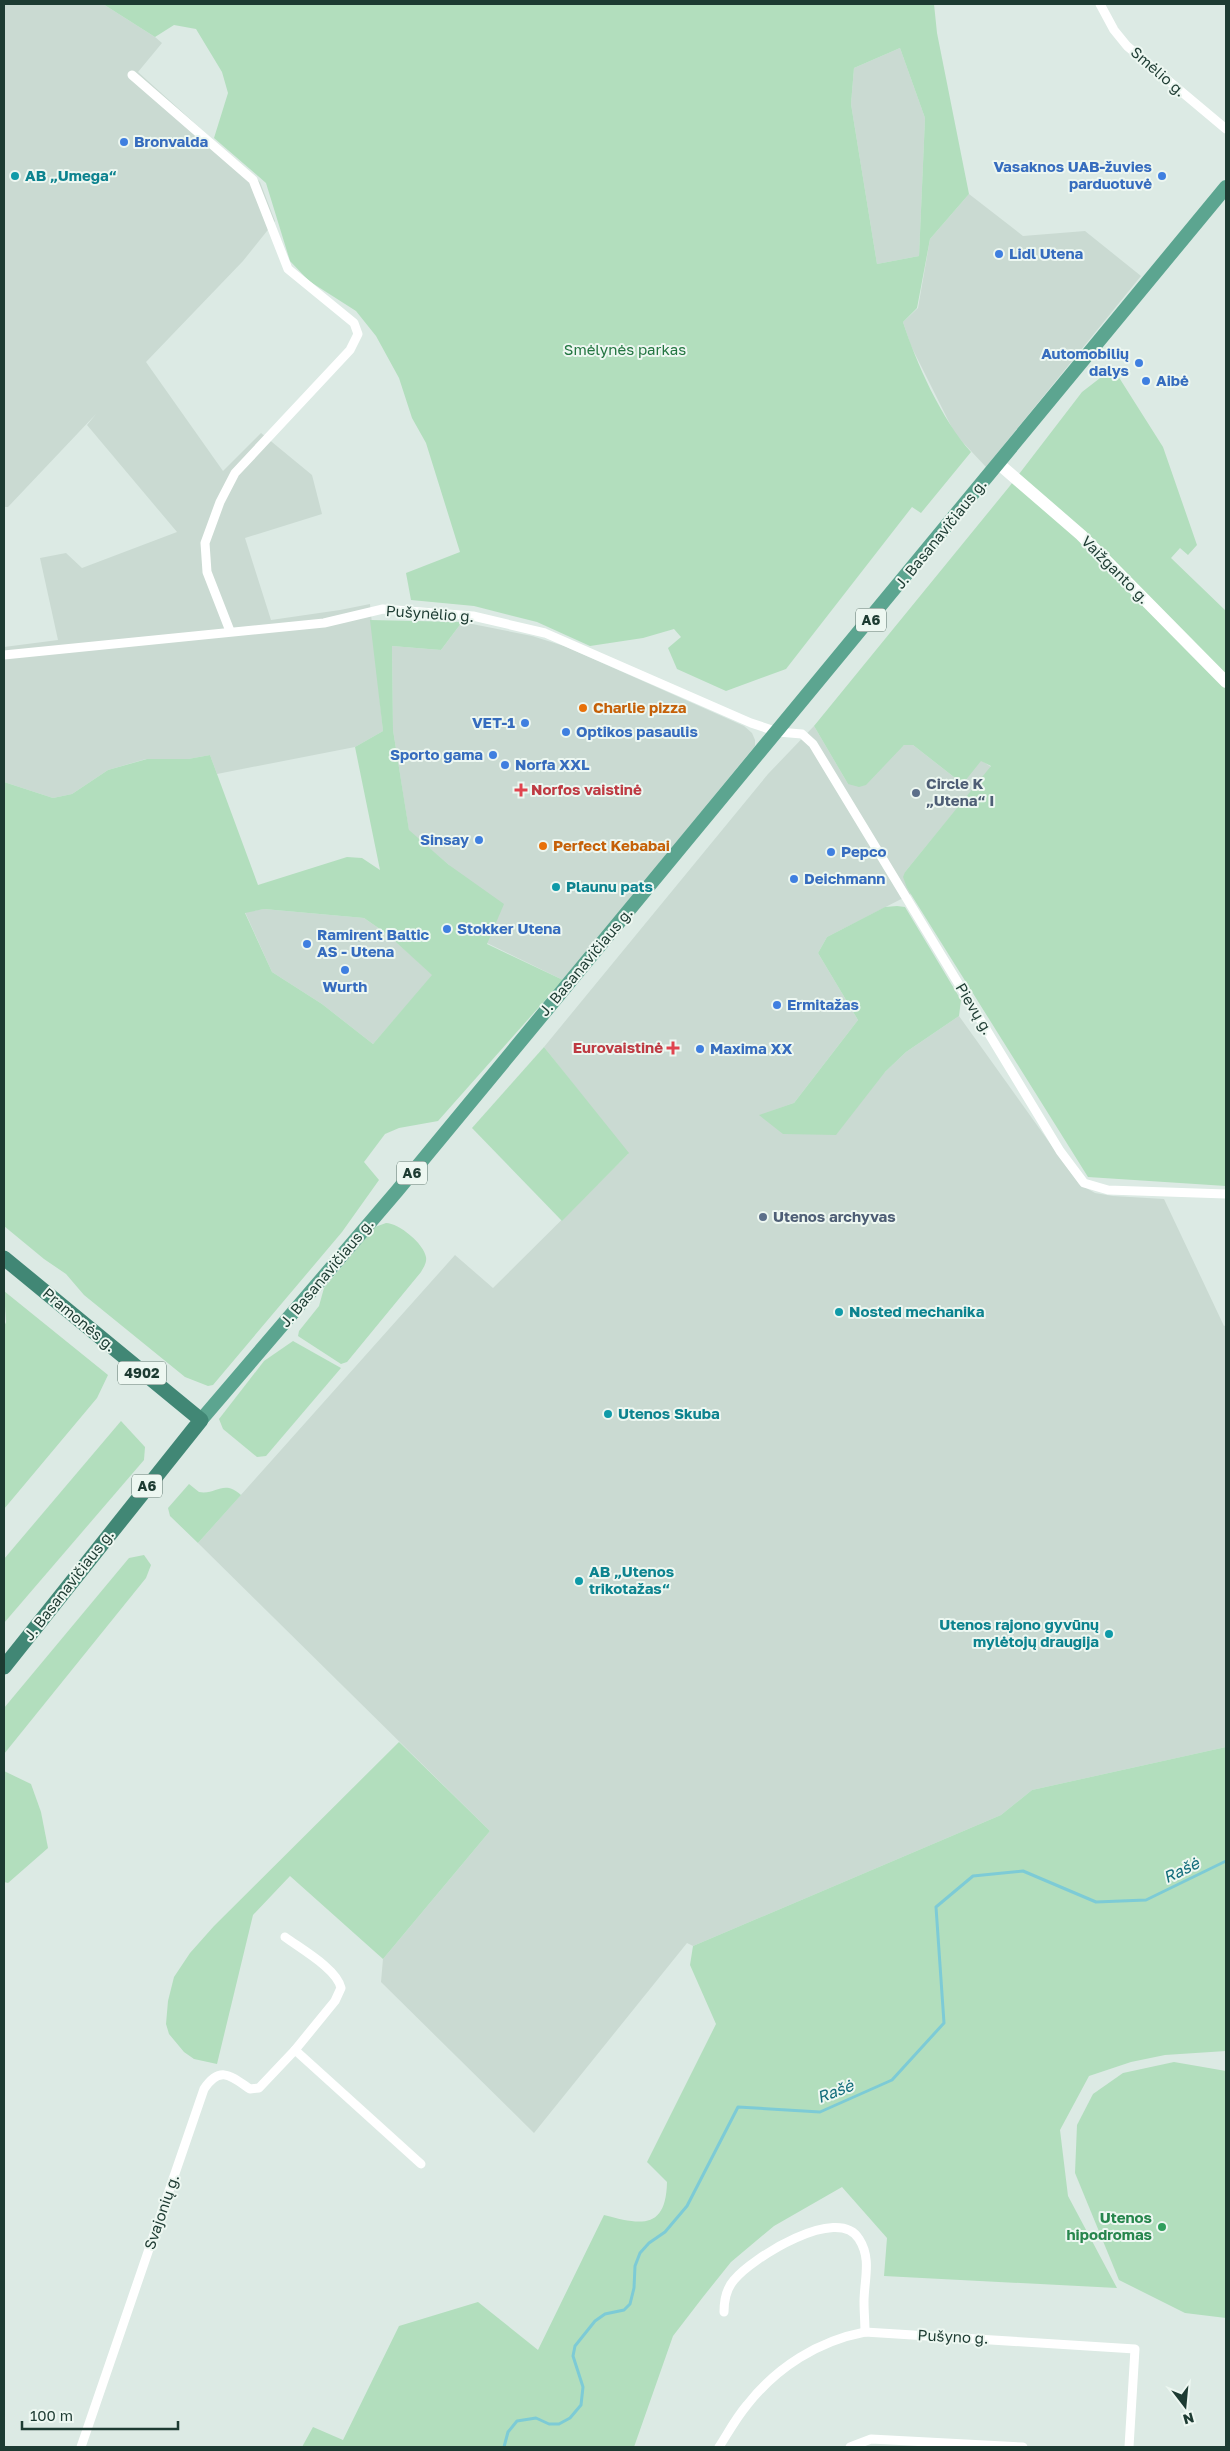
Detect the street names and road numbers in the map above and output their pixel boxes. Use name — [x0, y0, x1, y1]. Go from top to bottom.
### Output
street label: Smėlio g. — [1128, 43, 1190, 100]
street label: J. Basanavičiaus g. — [890, 475, 990, 592]
street label: Vaižganto g. — [1078, 532, 1153, 607]
street label: Pušynėlio g. — [385, 601, 475, 625]
road number: A6 — [856, 608, 886, 632]
street label: J. Basanavičiaus g. — [535, 903, 636, 1019]
street label: Pievų g. — [952, 979, 997, 1038]
road number: A6 — [397, 1162, 427, 1184]
street label: J. Basanavičiaus g. — [276, 1214, 377, 1330]
street label: Pramonės g. — [40, 1284, 120, 1355]
road number: 4902 — [118, 1362, 166, 1385]
road number: A6 — [132, 1474, 162, 1498]
street label: J. Basanavičiaus g. — [19, 1525, 117, 1644]
street label: Svajonių g. — [140, 2172, 182, 2252]
street label: Pušyno g. — [917, 2325, 989, 2347]

